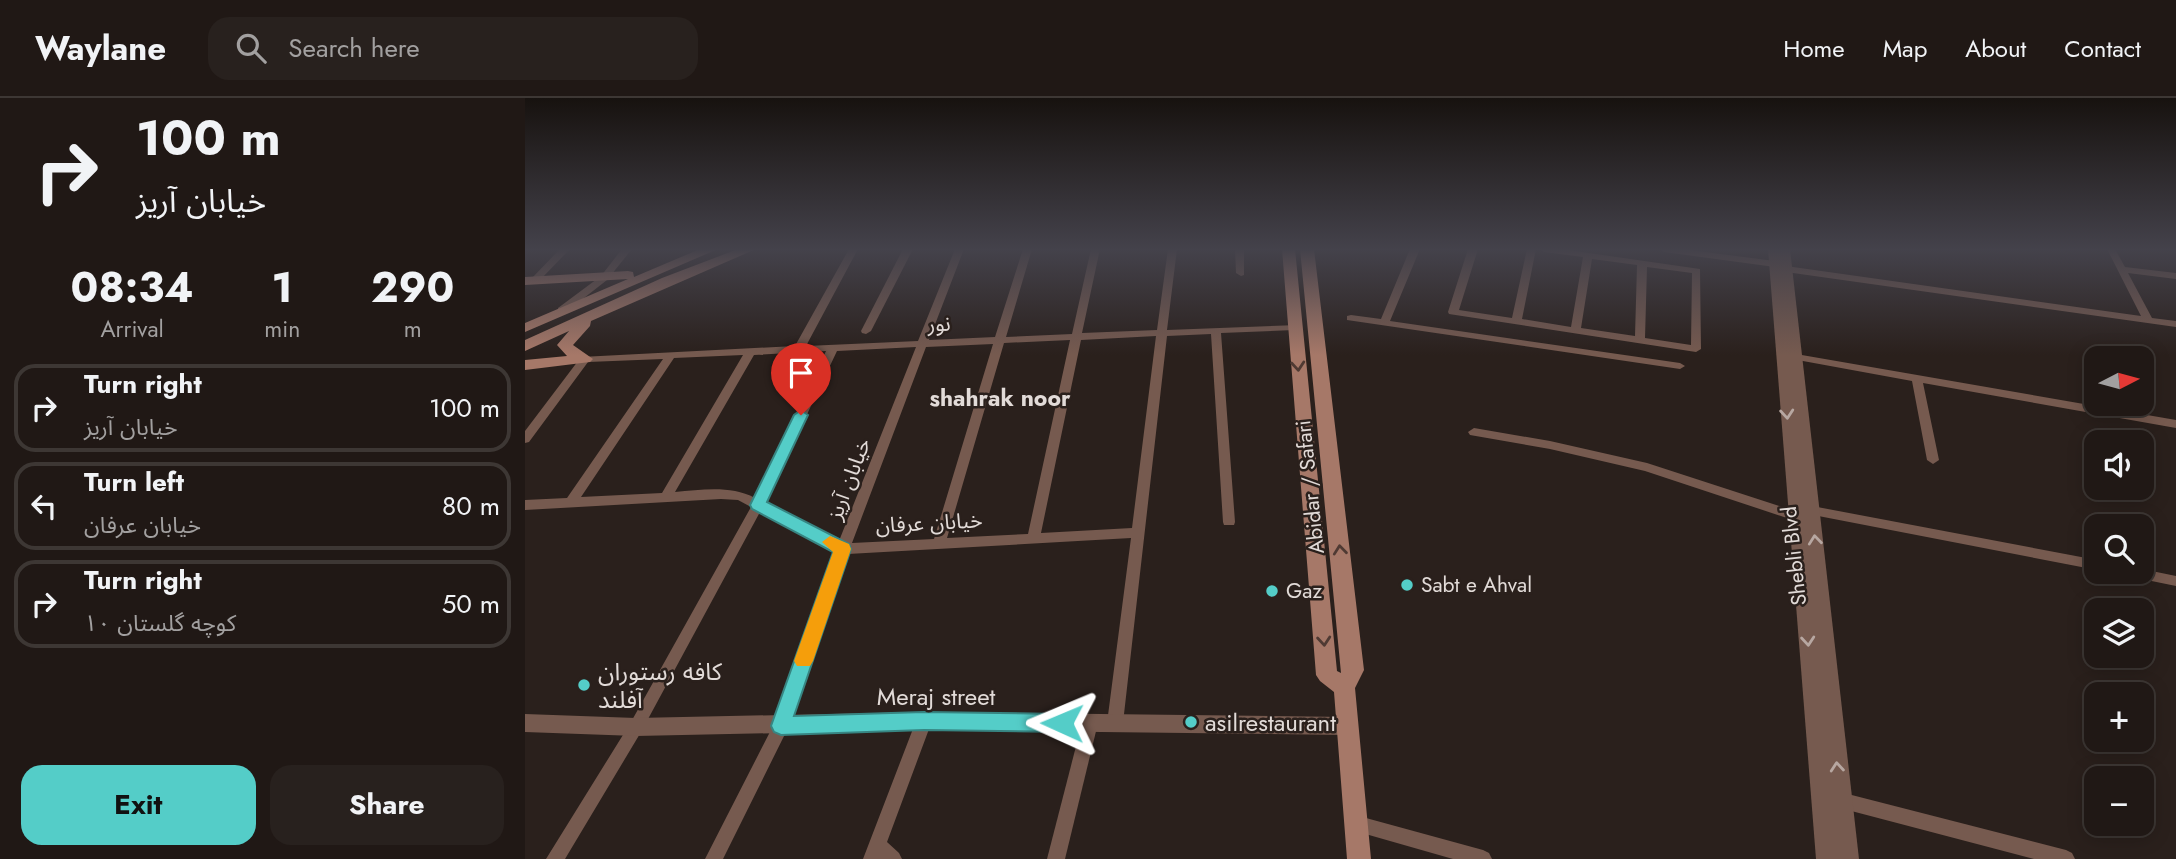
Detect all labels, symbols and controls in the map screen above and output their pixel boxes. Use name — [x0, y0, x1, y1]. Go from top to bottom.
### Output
search box — [208, 17, 698, 80]
text: Waylane — [35, 25, 166, 72]
icon: search — [232, 29, 270, 67]
text: Search here — [288, 29, 420, 67]
text: Home — [1783, 31, 1845, 66]
text: Map — [1883, 31, 1927, 66]
text: About — [1965, 31, 2026, 66]
text: Contact — [2064, 31, 2141, 66]
text: 100 m — [136, 103, 281, 173]
icon: right — [21, 126, 112, 217]
text: خیابان آریز — [136, 178, 266, 224]
text: 08:34 — [71, 257, 194, 318]
text: 1 — [272, 257, 293, 318]
text: 290 — [371, 257, 454, 318]
street label: نور — [926, 308, 951, 340]
text: Arrival — [100, 312, 164, 346]
text: min — [264, 312, 300, 346]
text: m — [404, 312, 422, 346]
pin — [771, 343, 831, 415]
north arrow — [2084, 346, 2154, 416]
map controls — [2084, 346, 2154, 836]
icon: arrive — [782, 354, 820, 392]
one-way arrow — [1290, 360, 1305, 371]
text: Turn right — [84, 365, 202, 403]
district label: shahrak noor — [930, 381, 1071, 415]
icon: right — [25, 389, 63, 427]
text: 100 m — [429, 389, 500, 427]
one-way arrow — [1779, 409, 1794, 420]
text: خیابان آریز — [84, 410, 178, 444]
street label: Abidar / Safari — [1288, 419, 1332, 555]
button: sound — [2084, 430, 2154, 500]
street label: خیابان آریز — [819, 434, 878, 525]
text: Turn left — [84, 463, 184, 501]
icon: left — [25, 487, 63, 525]
text: 80 m — [442, 487, 500, 525]
street label: خیابان عرفان — [875, 505, 983, 541]
street label: Shebli Blvd — [1774, 505, 1814, 607]
text: خیابان عرفان — [84, 508, 201, 542]
button: search — [2084, 514, 2154, 584]
one-way arrow — [1808, 535, 1823, 546]
one-way arrow — [1332, 544, 1347, 556]
text: Turn right — [84, 561, 202, 599]
place label: Sabt e Ahval — [1421, 570, 1532, 600]
place label: Gaz — [1286, 576, 1322, 606]
marker: Sabt e Ahval — [1399, 577, 1415, 593]
marker: Gaz — [1264, 583, 1280, 599]
icon: right — [25, 585, 63, 623]
text: 50 m — [442, 585, 500, 623]
button: layers — [2084, 598, 2154, 668]
text: کوچه گلستان ۱۰ — [84, 606, 236, 640]
one-way arrow — [1800, 635, 1815, 647]
one-way arrow — [1316, 636, 1331, 647]
place label: کافه رستوران آفلند — [598, 654, 723, 717]
marker: کافه رستوران آفلند — [576, 677, 592, 693]
street label: Meraj street — [877, 679, 996, 714]
button: + — [2084, 682, 2154, 752]
position arrow — [1025, 686, 1099, 760]
place label: asilrestaurant — [1205, 705, 1336, 740]
marker: asilrestaurant — [1183, 714, 1199, 730]
one-way arrow — [1830, 761, 1845, 772]
button: Exit — [21, 765, 256, 845]
button: Share — [270, 765, 504, 845]
button: − — [2084, 766, 2154, 836]

